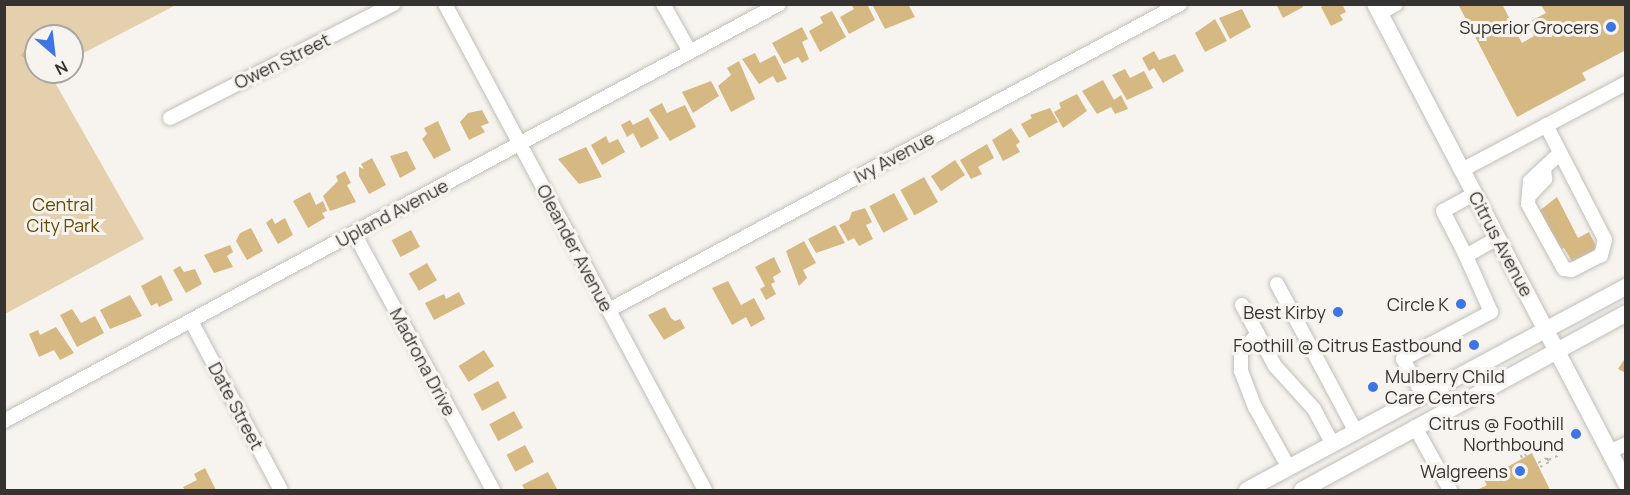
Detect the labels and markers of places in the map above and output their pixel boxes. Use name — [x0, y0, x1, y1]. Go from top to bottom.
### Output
place label: Superior Grocers — [1459, 16, 1599, 38]
marker: Superior Grocers — [1604, 20, 1618, 34]
place label: Circle K — [1387, 293, 1449, 315]
marker: Circle K — [1454, 297, 1468, 311]
place label: Best Kirby — [1243, 301, 1326, 323]
marker: Best Kirby — [1331, 305, 1345, 319]
place label: Foothill @ Citrus Eastbound — [1233, 334, 1462, 356]
marker: Foothill @ Citrus Eastbound — [1467, 338, 1481, 352]
place label: Mulberry Child Care Centers — [1385, 366, 1505, 409]
marker: Mulberry Child Care Centers — [1366, 380, 1380, 394]
place label: Citrus @ Foothill Northbound — [1429, 413, 1564, 456]
marker: Citrus @ Foothill Northbound — [1569, 427, 1583, 441]
place label: Walgreens — [1420, 460, 1508, 482]
marker: Walgreens — [1513, 464, 1527, 478]

